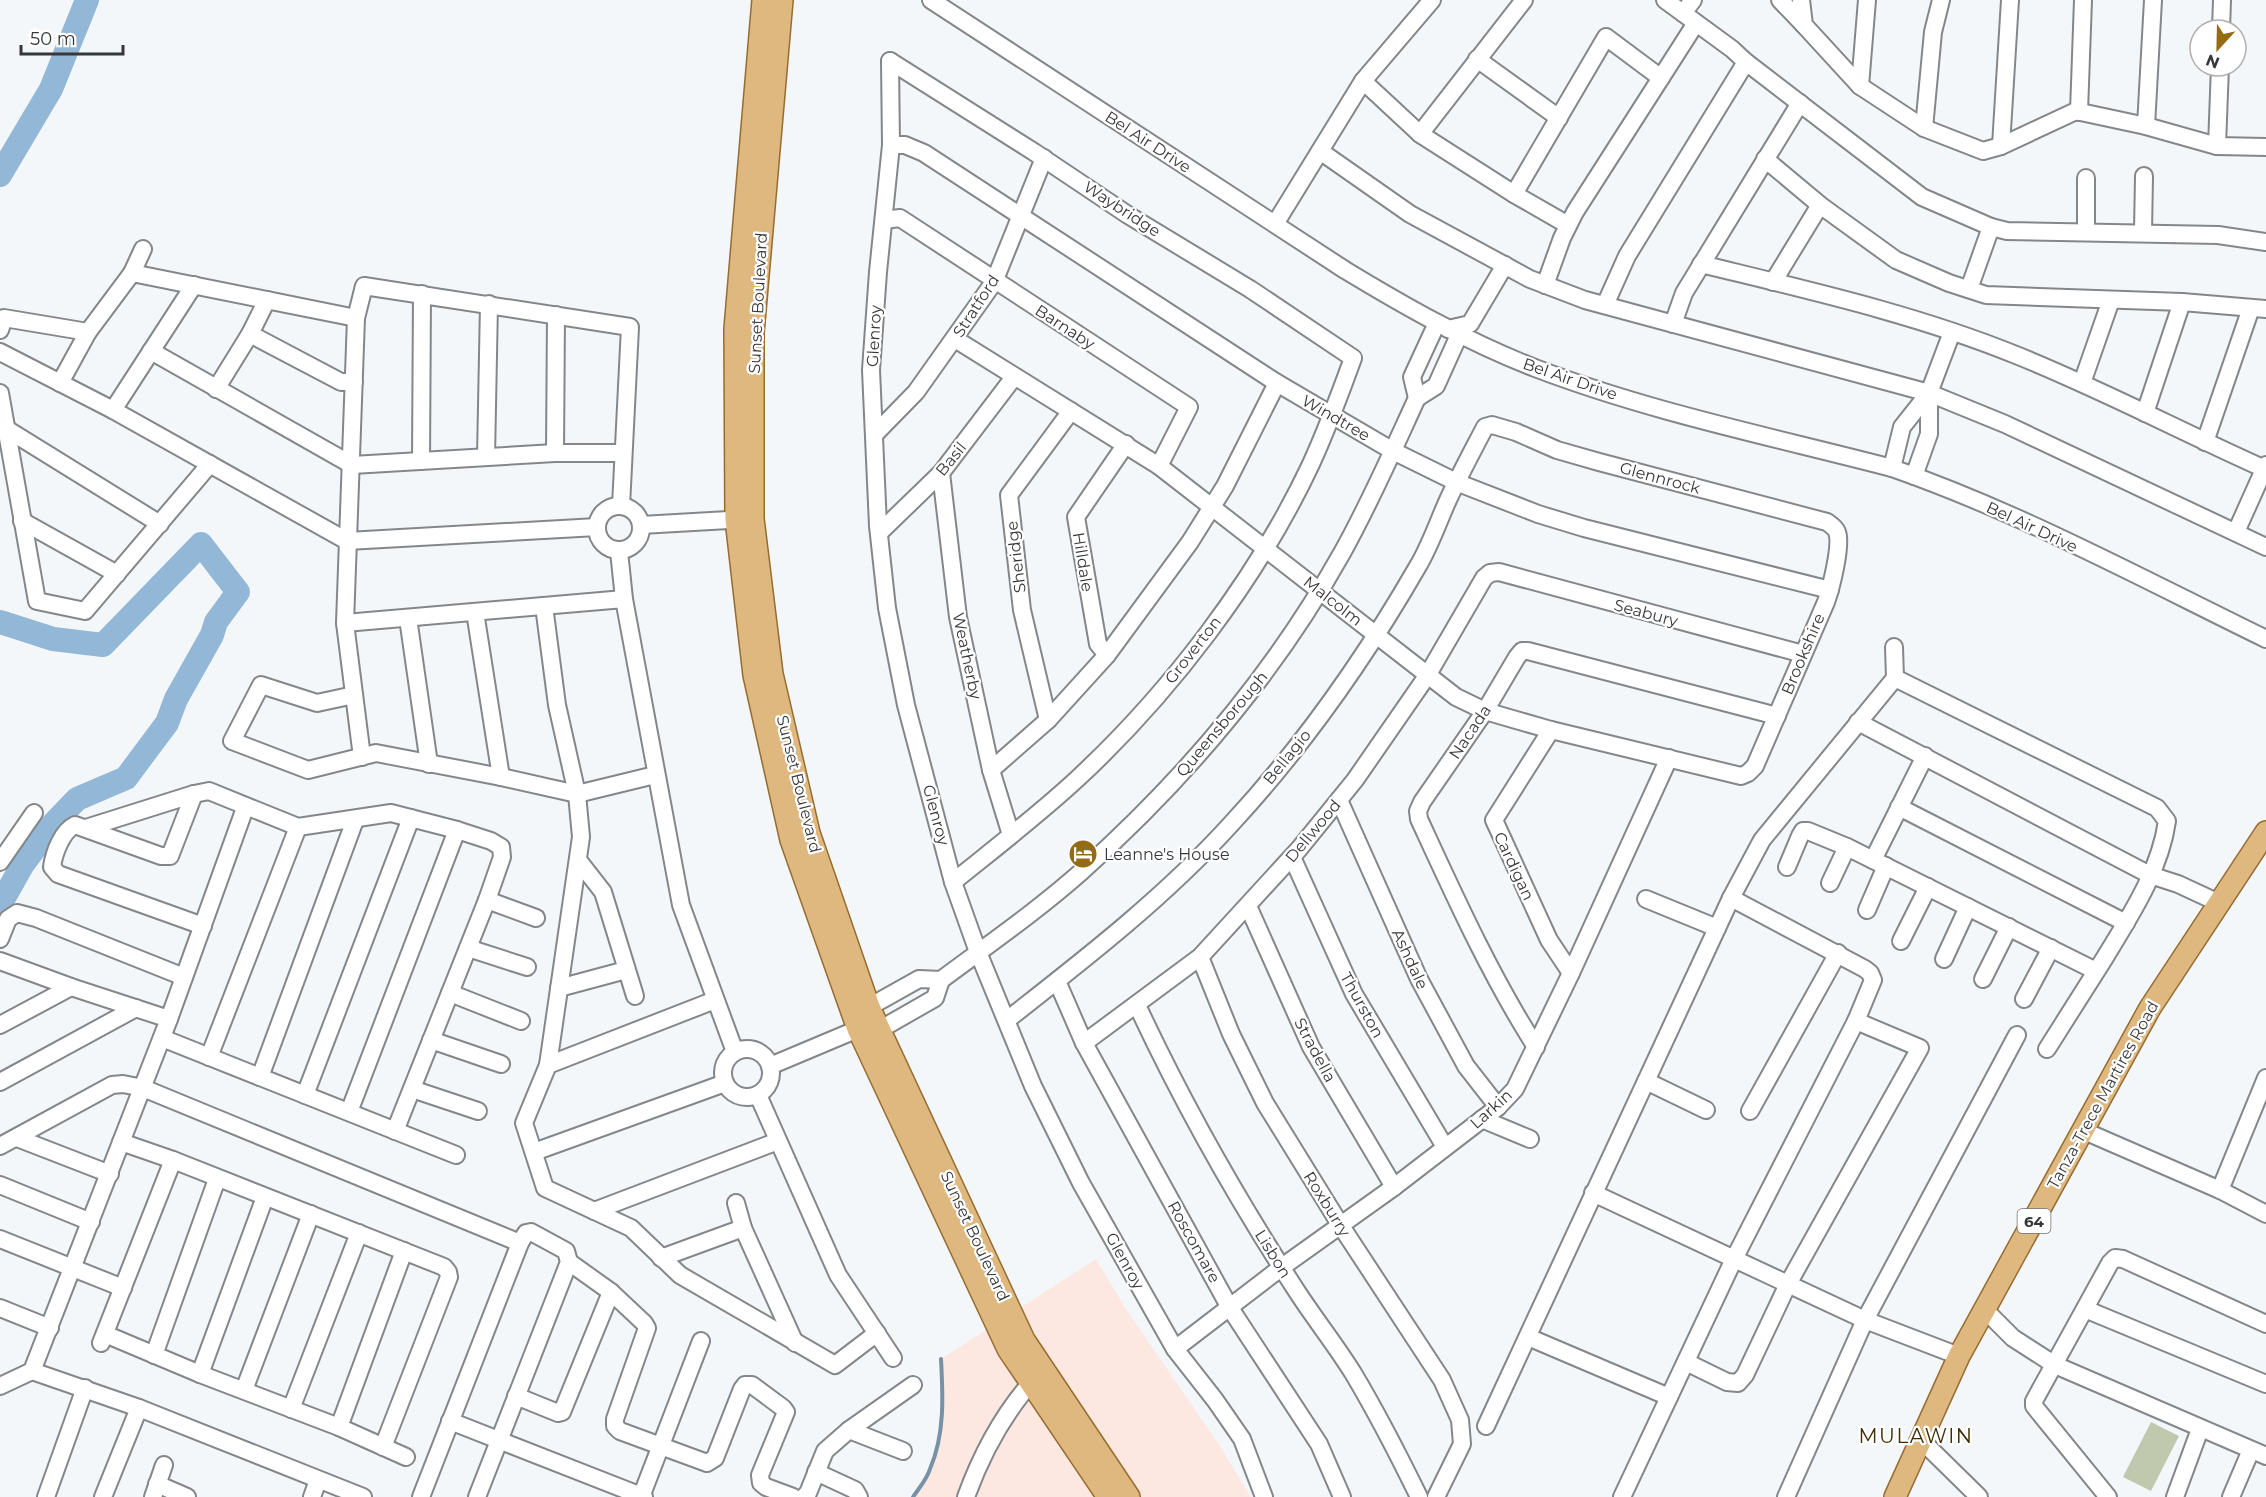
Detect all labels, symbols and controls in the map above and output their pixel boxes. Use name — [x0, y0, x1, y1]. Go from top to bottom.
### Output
scale bar — [21, 18, 123, 56]
north arrow — [2188, 18, 2248, 78]
text: 50 m — [30, 28, 76, 50]
text: N — [2203, 50, 2222, 73]
street label: Bel Air Drive — [1102, 107, 1194, 177]
street label: Waybridge — [1080, 177, 1164, 241]
street label: Sunset Boulevard — [745, 232, 771, 374]
street label: Stratford — [949, 271, 1003, 341]
street label: Barnaby — [1032, 301, 1099, 353]
street label: Glenroy — [863, 304, 885, 367]
street label: Bel Air Drive — [1520, 354, 1620, 404]
street label: Windtree — [1299, 391, 1373, 445]
street label: Basil — [932, 438, 970, 480]
street label: Glennrock — [1618, 458, 1703, 498]
street label: Bel Air Drive — [1983, 498, 2081, 556]
street label: Sheridge — [1002, 520, 1030, 594]
street label: Hilldale — [1069, 531, 1097, 593]
street label: Malcolm — [1300, 572, 1366, 630]
street label: Seabury — [1612, 595, 1680, 631]
street label: Brookshire — [1777, 610, 1829, 698]
street label: Weatherby — [949, 611, 986, 701]
street label: Groverton — [1161, 613, 1225, 687]
street label: Queensborough — [1172, 667, 1272, 781]
street label: Nacada — [1445, 701, 1495, 763]
street label: Sunset Boulevard — [773, 713, 825, 855]
street label: Bellagio — [1259, 726, 1315, 788]
street label: Glenroy — [919, 783, 953, 848]
street label: Dellwood — [1281, 796, 1345, 866]
street label: Cardigan — [1490, 829, 1538, 903]
hotel icon: Leanne's House — [1067, 838, 1099, 870]
place label: Leanne's House — [1104, 845, 1230, 864]
street label: Ashdale — [1388, 926, 1432, 992]
street label: Thurston — [1336, 969, 1388, 1041]
street label: Tanza-Trece Martires Road — [2043, 998, 2163, 1192]
street label: Stradella — [1290, 1015, 1340, 1085]
street label: Larkin — [1466, 1085, 1516, 1133]
street label: Sunset Boulevard — [937, 1168, 1013, 1304]
street label: Roxburry — [1300, 1168, 1355, 1240]
street label: Roscomare — [1164, 1198, 1224, 1286]
road number: 64 — [2018, 1209, 2050, 1233]
street label: Lisbon — [1251, 1226, 1295, 1282]
street label: Glenroy — [1102, 1229, 1148, 1293]
district label: MULAWIN — [1858, 1424, 1974, 1448]

